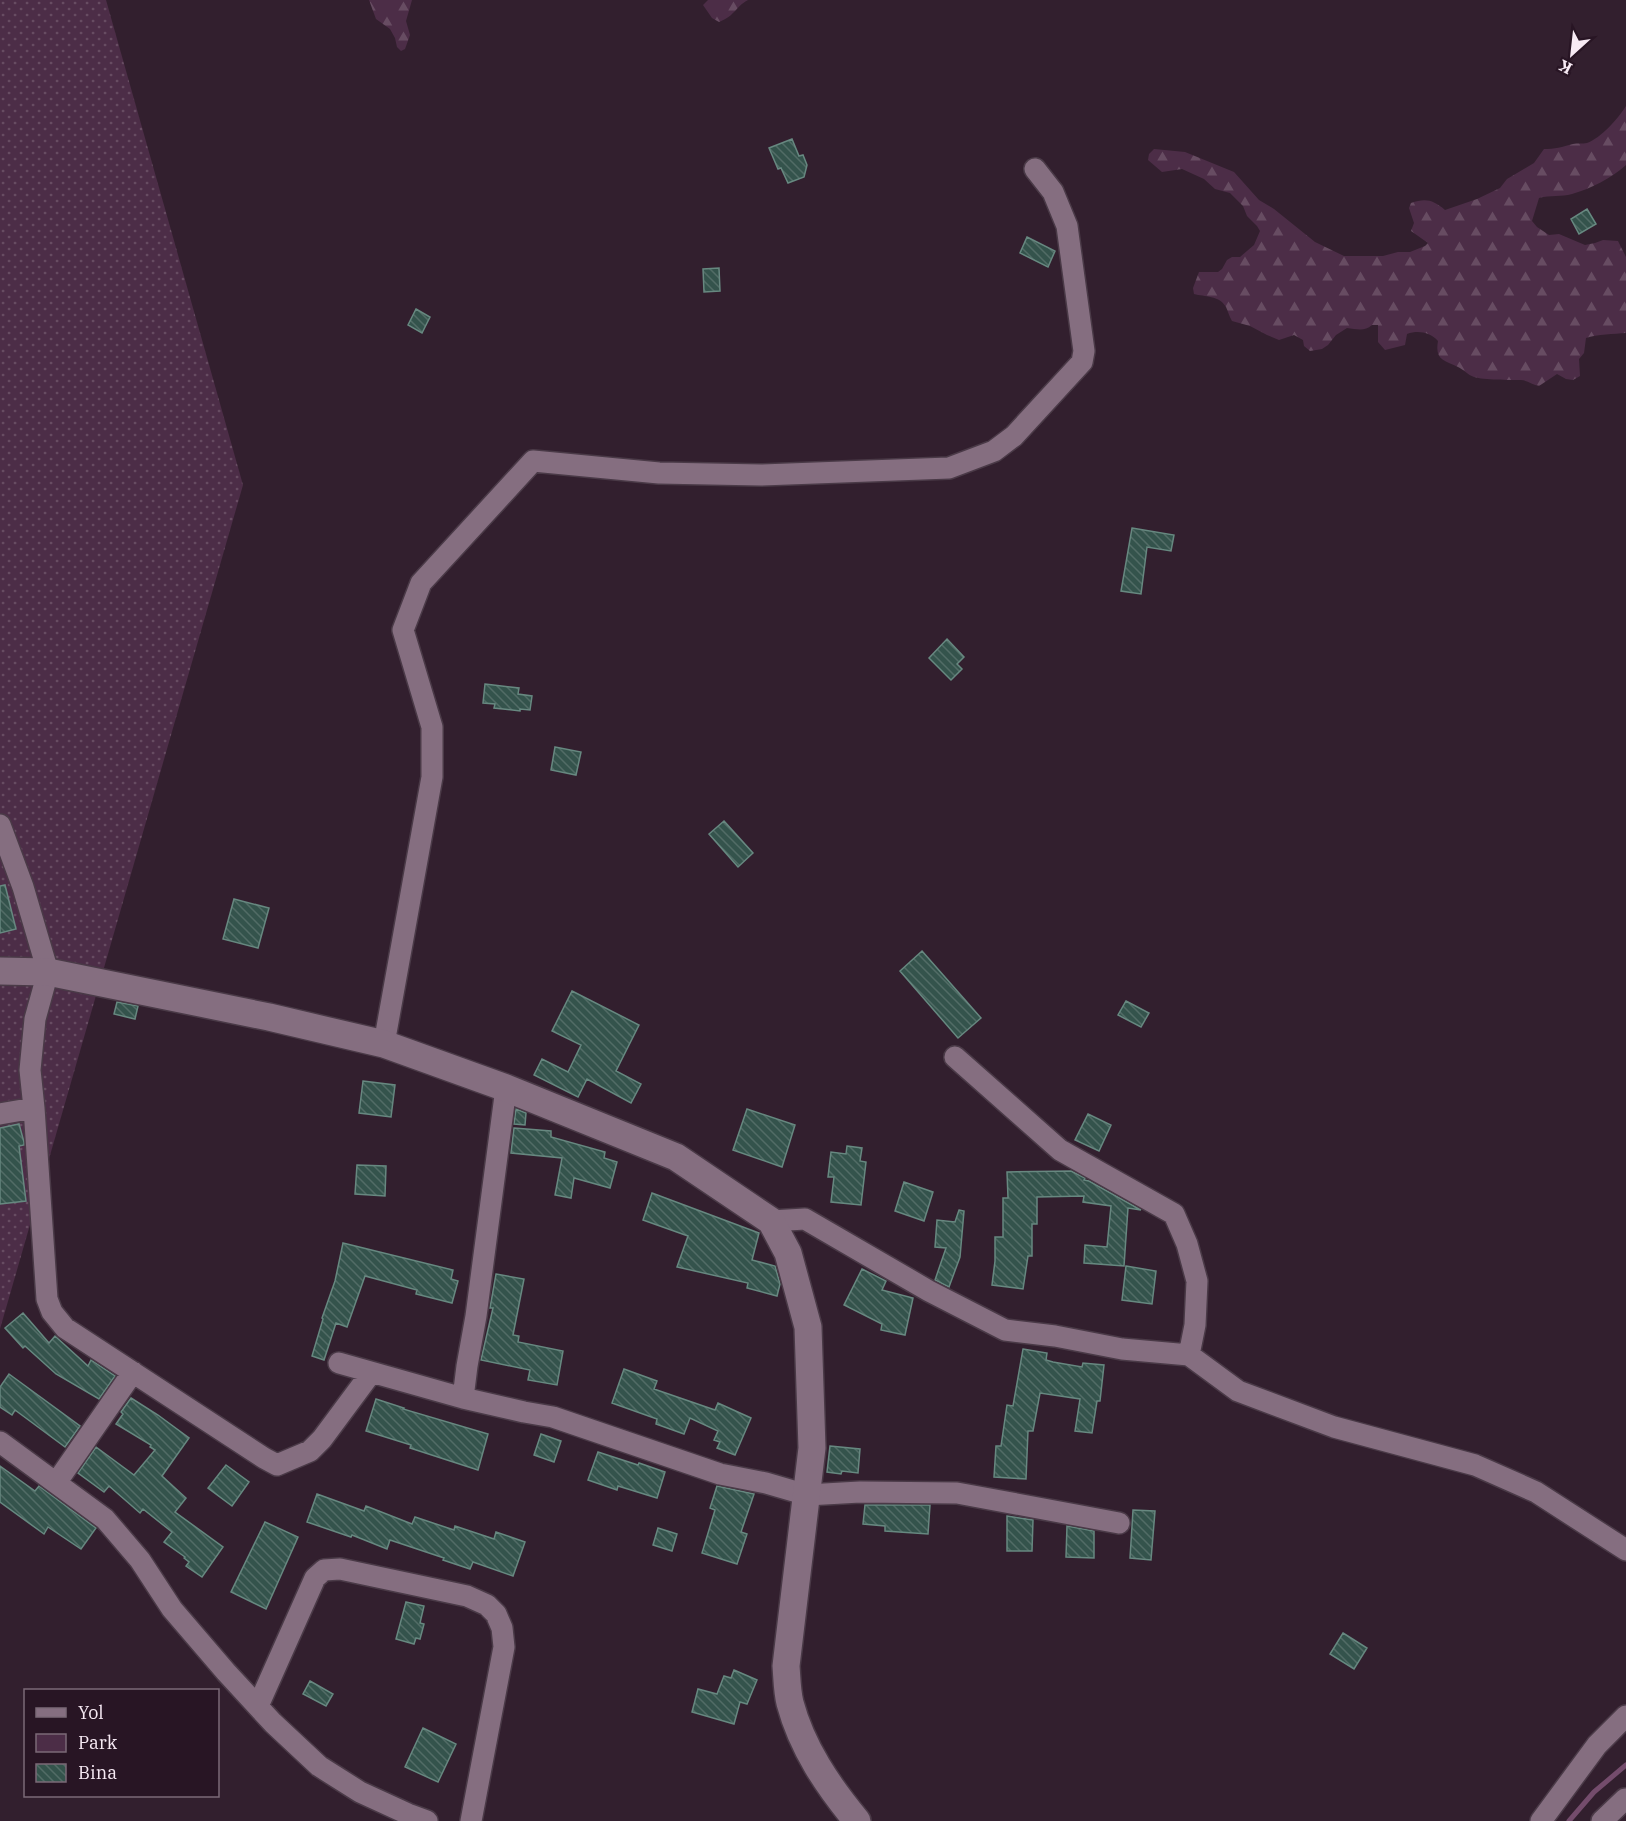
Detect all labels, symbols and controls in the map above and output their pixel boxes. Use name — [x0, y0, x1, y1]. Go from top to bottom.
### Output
north arrow — [1542, 24, 1602, 84]
text: K — [1555, 55, 1575, 79]
legend — [24, 1689, 219, 1797]
text: Yol — [78, 1701, 104, 1724]
text: Park — [78, 1731, 118, 1754]
text: Bina — [78, 1761, 117, 1784]

